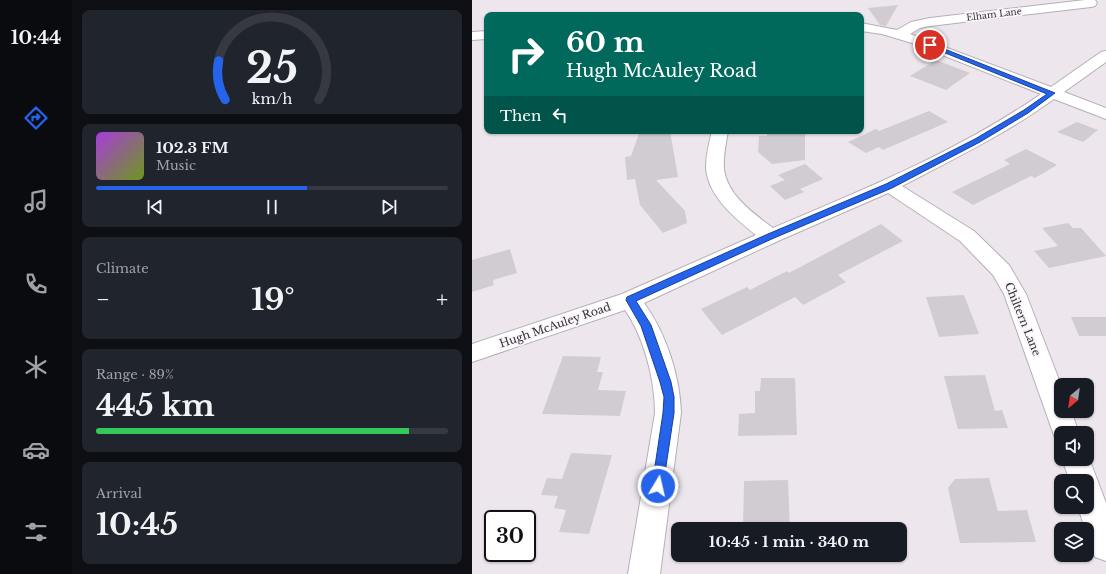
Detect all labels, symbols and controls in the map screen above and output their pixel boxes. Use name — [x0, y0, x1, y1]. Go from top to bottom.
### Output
street label: Elham Lane — [966, 5, 1022, 23]
text: 60 m — [566, 25, 644, 60]
text: 10:44 — [11, 27, 61, 49]
icon: right — [500, 28, 552, 80]
pin — [913, 28, 947, 62]
icon: arrive — [919, 34, 941, 56]
text: 25 — [246, 43, 298, 94]
text: Hugh McAuley Road — [566, 60, 757, 82]
text: km/h — [252, 90, 292, 108]
icon: directions — [22, 104, 50, 132]
icon: left — [549, 104, 571, 126]
text: Then — [500, 106, 541, 125]
text: 102.3 FM — [156, 138, 229, 157]
text: Music — [156, 157, 196, 174]
icon: music — [22, 187, 50, 215]
icon: previous — [144, 196, 166, 218]
icon: pause — [261, 196, 283, 218]
icon: next — [378, 196, 400, 218]
text: Climate — [96, 260, 149, 277]
icon: phone — [22, 270, 50, 298]
street label: Chiltern Lane — [1002, 280, 1044, 358]
text: 19° — [251, 281, 295, 318]
text: − — [96, 286, 110, 313]
text: + — [436, 286, 448, 313]
street label: Hugh McAuley Road — [497, 299, 613, 351]
icon: climate — [22, 353, 50, 381]
text: Range · 89% — [96, 366, 174, 383]
north arrow — [1054, 378, 1094, 418]
map controls — [1054, 378, 1094, 562]
text: 445 km — [96, 387, 215, 424]
button: sound — [1054, 426, 1094, 466]
icon: car — [22, 436, 50, 464]
position arrow — [637, 465, 679, 507]
button: search — [1054, 474, 1094, 514]
text: Arrival — [96, 485, 142, 502]
text: 10:45 — [96, 506, 178, 543]
speed limit sign: 30 — [484, 510, 536, 562]
icon: filters — [22, 518, 50, 546]
button: layers — [1054, 522, 1094, 562]
text: 10:45 · 1 min · 340 m — [709, 532, 869, 551]

